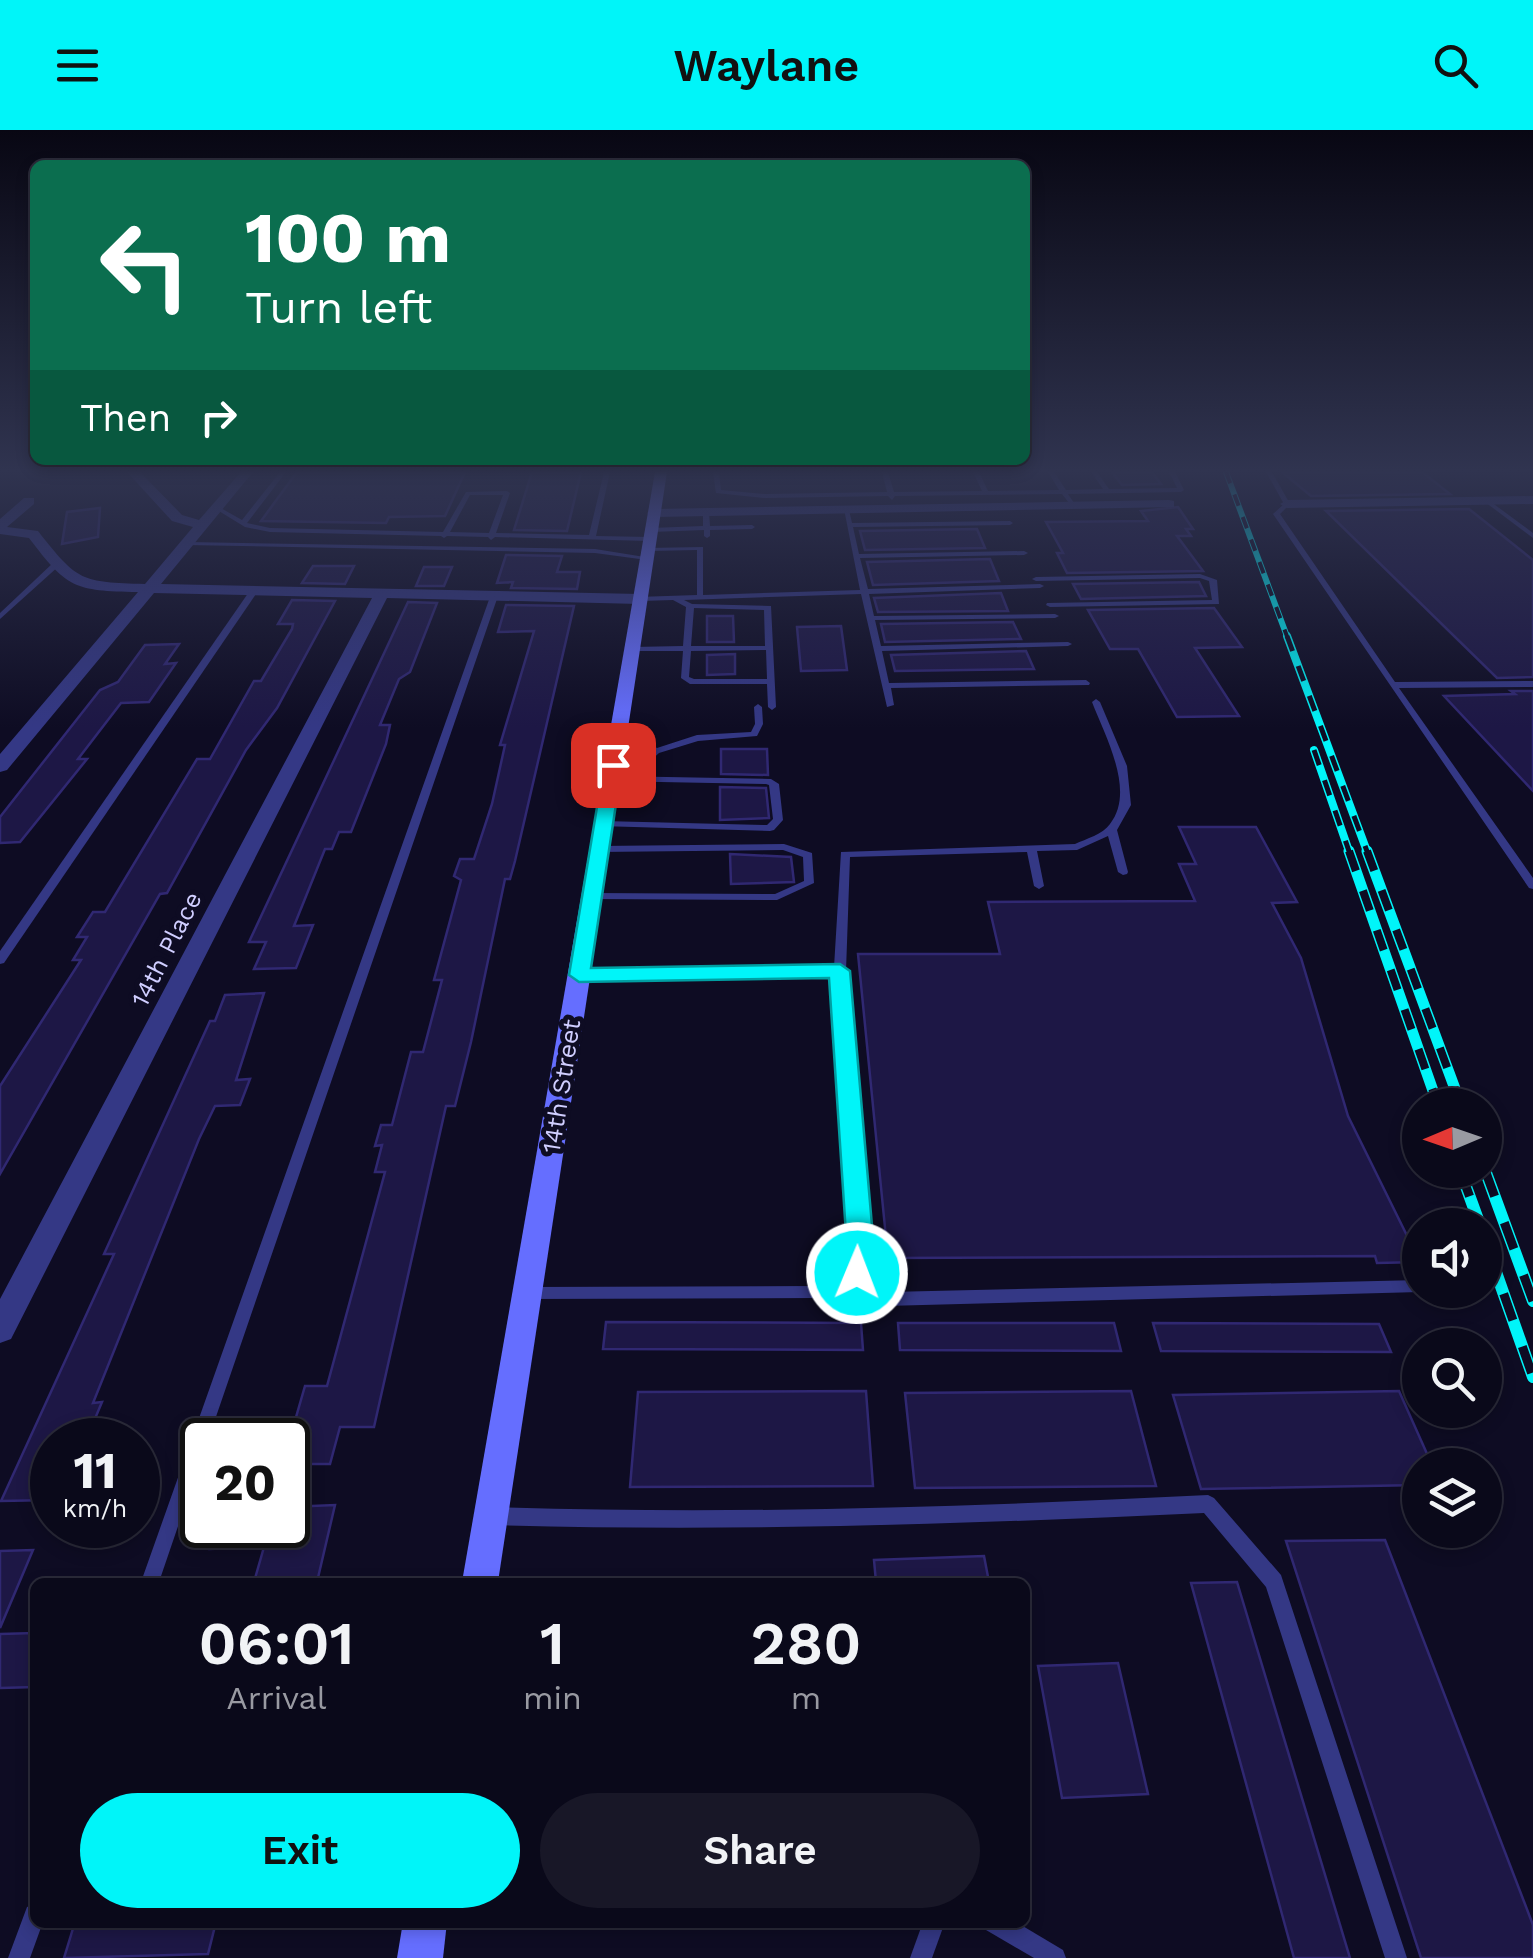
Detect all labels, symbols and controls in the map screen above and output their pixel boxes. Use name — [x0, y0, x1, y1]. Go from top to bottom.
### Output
icon: menu — [50, 38, 105, 93]
icon: search — [1428, 38, 1483, 93]
text: Waylane — [674, 39, 859, 92]
text: 100 m — [245, 197, 451, 279]
icon: left — [80, 200, 210, 330]
text: Turn left — [245, 281, 432, 334]
icon: right — [191, 390, 246, 445]
text: Then — [80, 396, 171, 440]
pin — [571, 723, 656, 808]
icon: arrive — [586, 738, 641, 793]
street label: 14th Place — [125, 887, 208, 1011]
street label: 14th Street — [537, 1017, 586, 1155]
north arrow — [1402, 1088, 1502, 1188]
map controls — [1402, 1088, 1502, 1548]
button: sound — [1402, 1208, 1502, 1308]
position arrow — [805, 1221, 909, 1325]
button: search — [1402, 1328, 1502, 1428]
speed limit sign: 20 — [180, 1418, 310, 1548]
text: 11 — [73, 1441, 117, 1500]
button: layers — [1402, 1448, 1502, 1548]
text: km/h — [63, 1494, 127, 1523]
text: 06:01 — [199, 1608, 355, 1679]
text: 1 — [540, 1608, 565, 1679]
text: 280 — [750, 1608, 861, 1679]
text: Arrival — [227, 1679, 326, 1717]
text: min — [523, 1679, 582, 1717]
text: m — [791, 1679, 821, 1717]
button: Exit — [80, 1793, 520, 1908]
button: Share — [540, 1793, 980, 1908]

